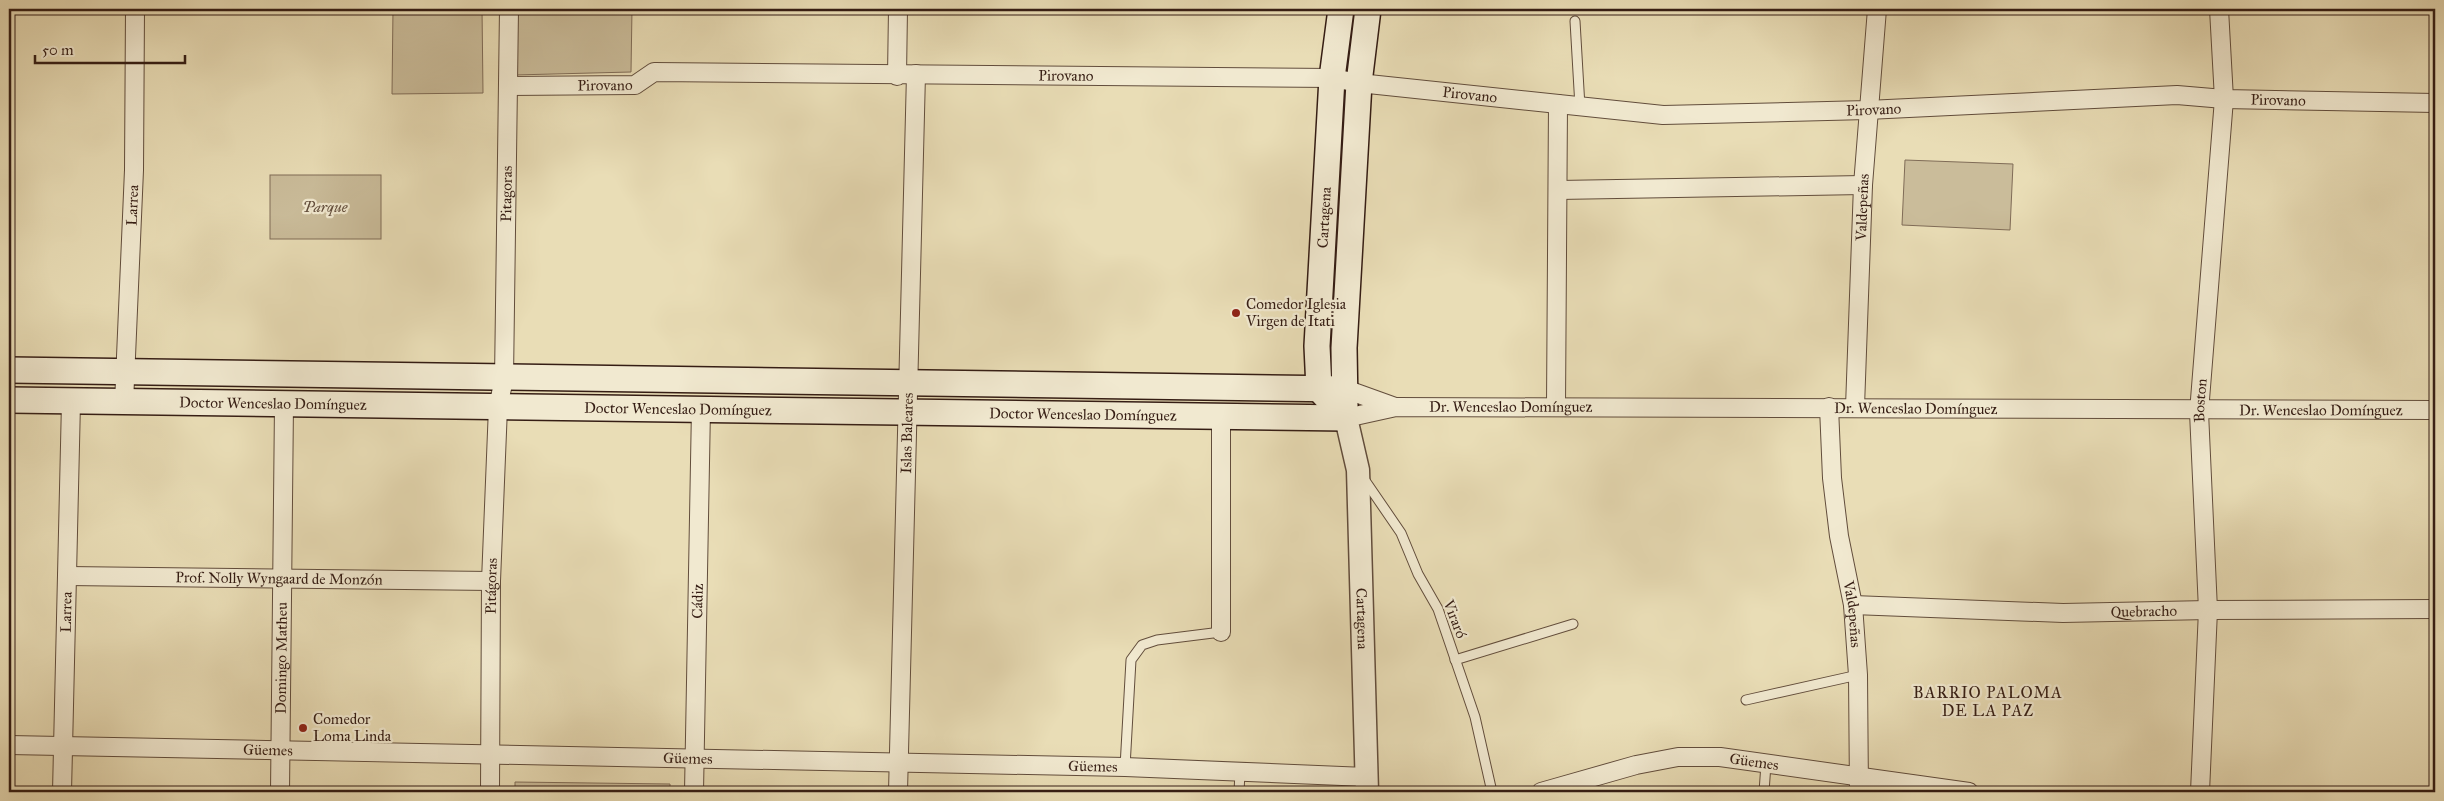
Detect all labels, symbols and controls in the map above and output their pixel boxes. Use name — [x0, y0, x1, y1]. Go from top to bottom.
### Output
scale bar — [35, 32, 185, 64]
text: 50 m — [42, 41, 74, 59]
street label: Pirovano — [1038, 66, 1094, 85]
street label: Pirovano — [577, 76, 633, 94]
street label: Pirovano — [1442, 83, 1499, 107]
street label: Pirovano — [2250, 91, 2306, 110]
street label: Pirovano — [1846, 99, 1902, 120]
street label: Pitagoras — [497, 165, 516, 222]
street label: Valdepeñas — [1852, 173, 1873, 242]
street label: Larrea — [123, 184, 142, 226]
street label: Cartagena — [1313, 186, 1335, 249]
park label: Parque — [303, 198, 348, 216]
place label: Comedor Iglesia Virgen de Itati — [1245, 295, 1347, 330]
marker: Comedor Iglesia Virgen de Itati — [1230, 307, 1242, 319]
street label: Boston — [2190, 378, 2211, 423]
street label: Islas Baleares — [897, 392, 917, 474]
street label: Doctor Wenceslao Domínguez — [179, 393, 367, 414]
street label: Dr. Wenceslao Domínguez — [1429, 398, 1593, 416]
street label: Doctor Wenceslao Domínguez — [584, 399, 772, 419]
street label: Dr. Wenceslao Domínguez — [1834, 399, 1998, 418]
street label: Dr. Wenceslao Domínguez — [2239, 401, 2403, 419]
street label: Doctor Wenceslao Domínguez — [989, 404, 1177, 425]
street label: Pitágoras — [482, 557, 501, 614]
street label: Prof. Nolly Wyngaard de Monzón — [175, 568, 383, 589]
street label: Valdepeñas — [1839, 578, 1865, 648]
street label: Cádiz — [688, 583, 707, 619]
street label: Cartagena — [1352, 588, 1372, 650]
street label: Larrea — [57, 591, 76, 633]
street label: Viraró — [1439, 596, 1471, 641]
street label: Domingo Matheu — [272, 602, 291, 714]
street label: Quebracho — [2110, 602, 2178, 621]
district label: BARRIO PALOMA DE LA PAZ — [1913, 683, 2063, 720]
place label: Comedor Loma Linda — [313, 710, 392, 745]
marker: Comedor Loma Linda — [297, 722, 309, 734]
street label: Güemes — [243, 741, 293, 760]
street label: Güemes — [663, 749, 713, 768]
street label: Güemes — [1728, 749, 1780, 774]
street label: Güemes — [1068, 757, 1118, 776]

